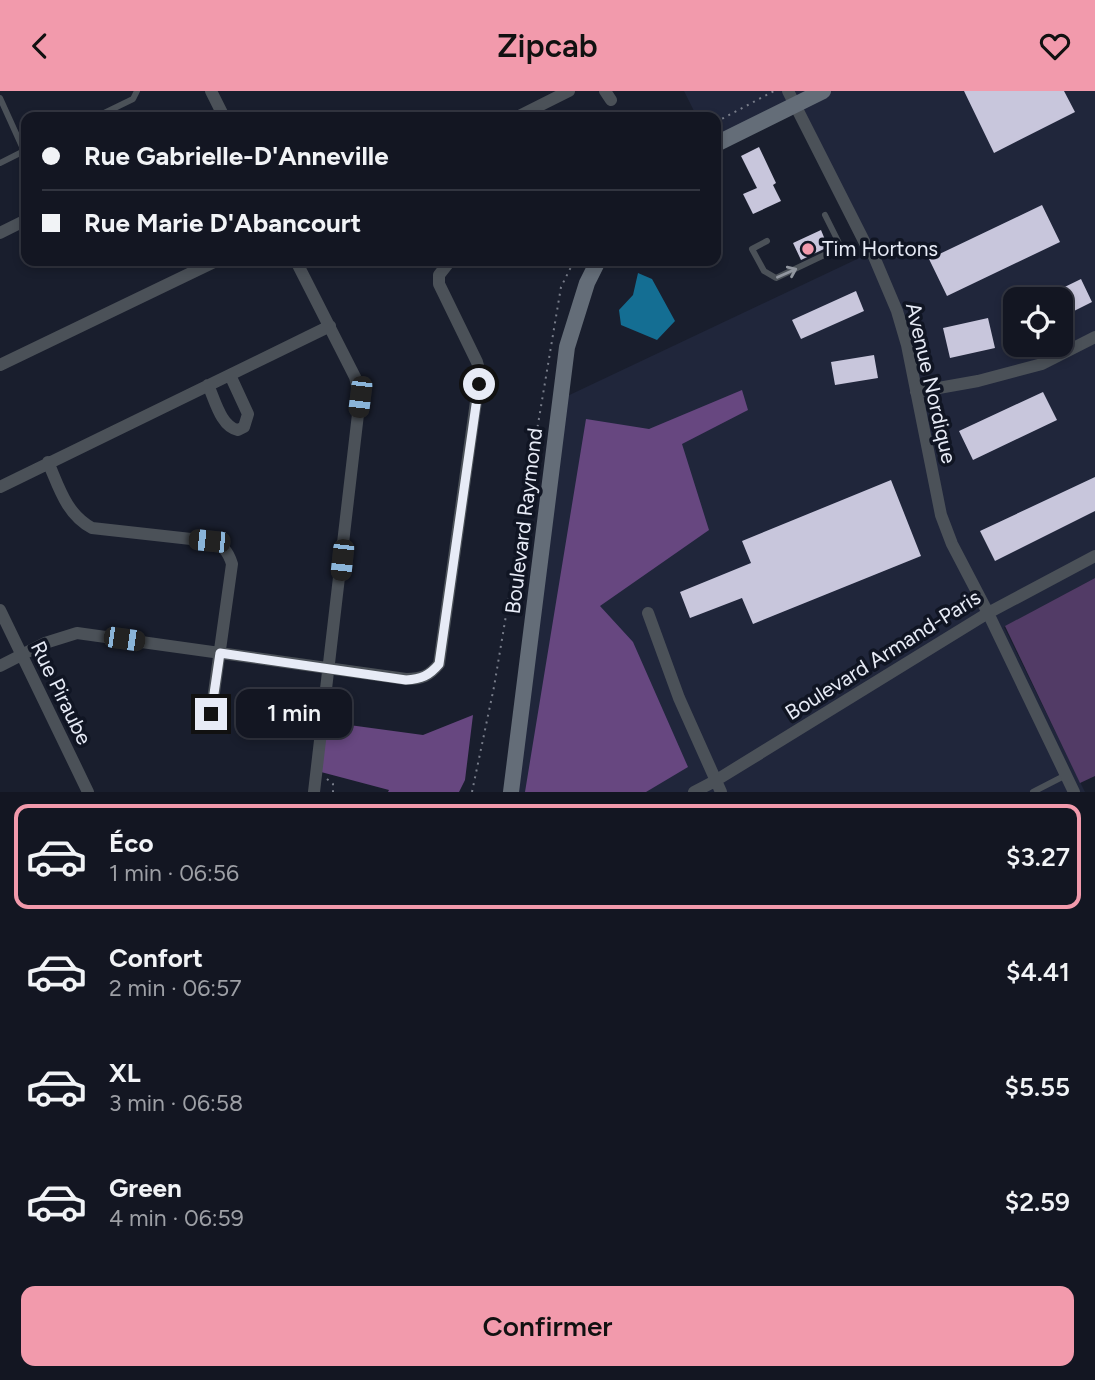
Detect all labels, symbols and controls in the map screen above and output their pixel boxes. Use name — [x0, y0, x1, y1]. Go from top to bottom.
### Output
icon: back — [21, 27, 59, 65]
text: Zipcab — [497, 27, 598, 65]
icon: heart — [1036, 27, 1074, 65]
text: Rue Gabrielle-D'Anneville — [84, 140, 389, 172]
text: Rue Marie D'Abancourt — [84, 207, 361, 239]
place label: Tim Hortons — [822, 236, 938, 261]
marker: Tim Hortons — [800, 241, 816, 257]
one-way arrow — [776, 266, 797, 279]
map controls — [1003, 287, 1073, 357]
button: locate — [1003, 287, 1073, 357]
street label: Avenue Nordique — [901, 300, 962, 466]
route start — [463, 368, 495, 400]
car — [348, 375, 373, 419]
street label: Boulevard Raymond — [500, 426, 547, 615]
car — [188, 528, 231, 554]
car — [330, 538, 355, 582]
street label: Boulevard Armand-Paris — [780, 584, 985, 725]
car — [102, 626, 147, 652]
street label: Rue Piraube — [26, 637, 97, 749]
callout: 1 min — [235, 689, 351, 739]
route end — [195, 698, 227, 730]
text: 1 min — [267, 699, 321, 727]
icon: car — [25, 825, 88, 888]
text: Éco — [109, 827, 154, 859]
text: $3.27 — [1006, 841, 1070, 873]
text: 1 min · 06:56 — [109, 859, 239, 887]
icon: car — [25, 940, 88, 1003]
text: Confort — [109, 942, 203, 974]
text: $4.41 — [1006, 956, 1070, 988]
text: 2 min · 06:57 — [109, 974, 242, 1002]
icon: car — [25, 1055, 88, 1118]
text: XL — [109, 1057, 141, 1089]
text: $5.55 — [1004, 1071, 1070, 1103]
text: 3 min · 06:58 — [109, 1089, 243, 1117]
icon: car — [25, 1170, 88, 1233]
text: Green — [109, 1172, 182, 1204]
text: $2.59 — [1005, 1186, 1070, 1218]
text: 4 min · 06:59 — [109, 1204, 244, 1232]
button: Confirmer — [21, 1286, 1074, 1366]

